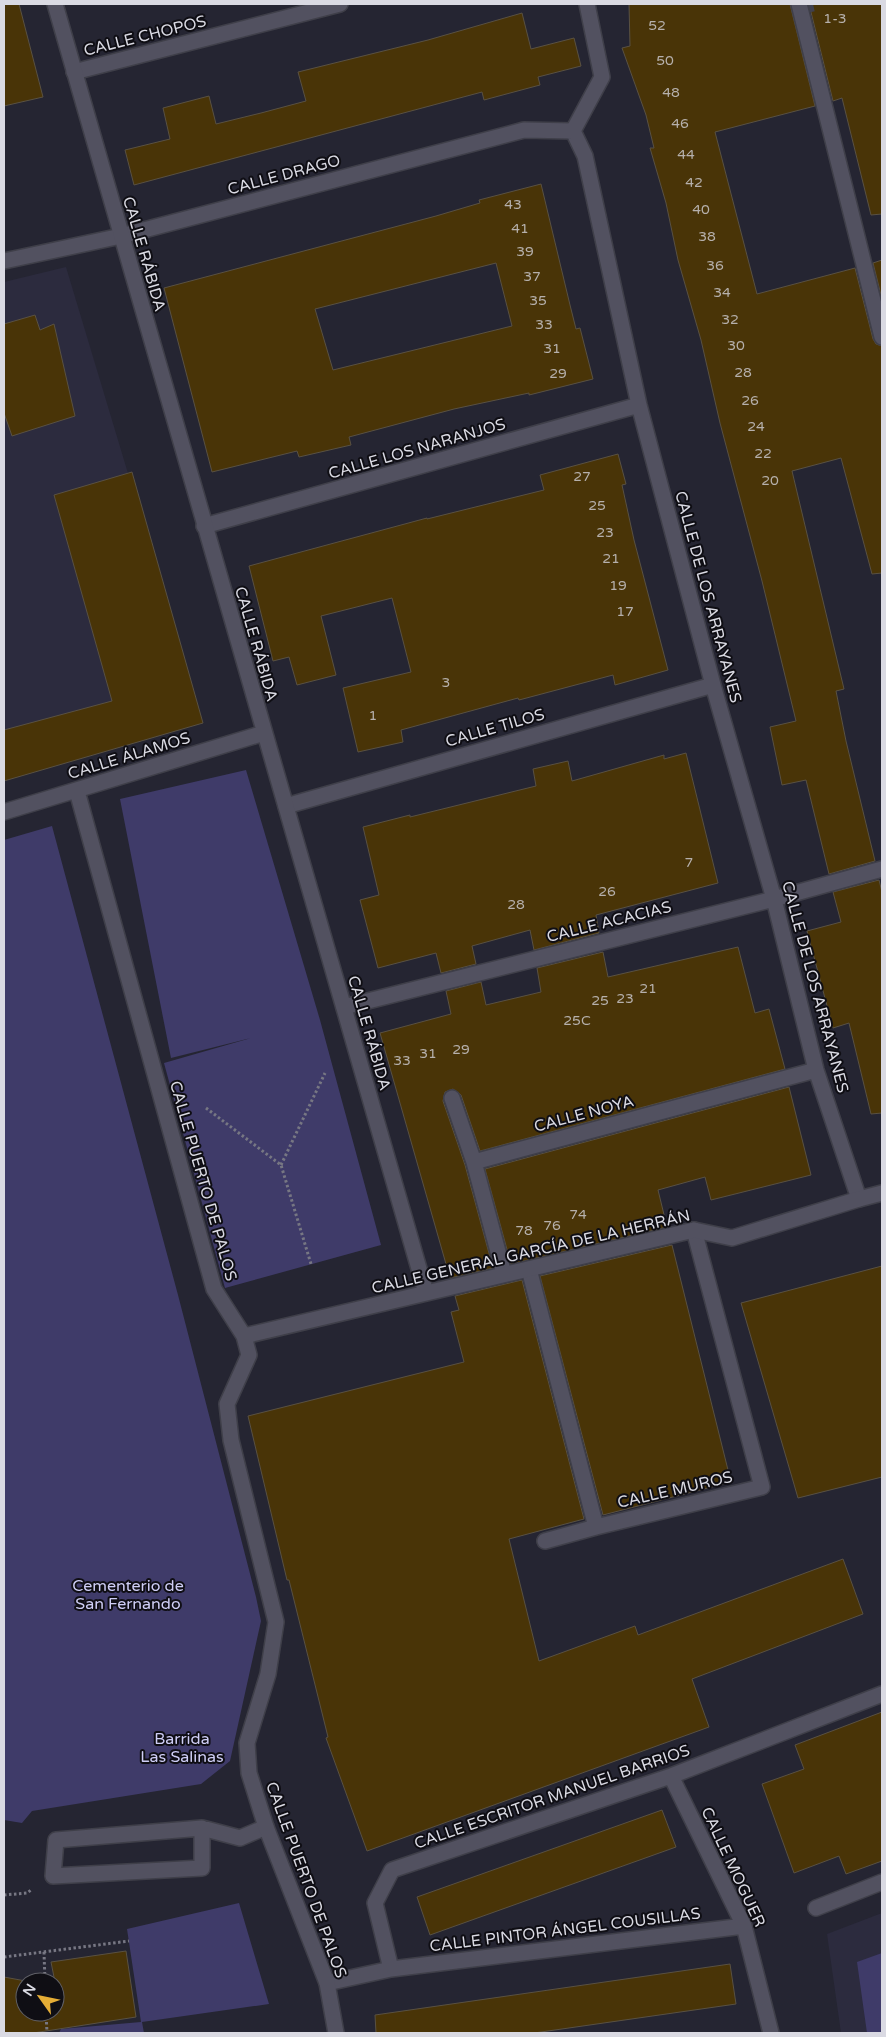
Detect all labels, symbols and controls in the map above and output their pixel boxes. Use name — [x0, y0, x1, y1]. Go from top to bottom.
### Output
house number: 1-3 — [823, 10, 847, 27]
street label: CALLE CHOPOS — [82, 11, 209, 61]
house number: 52 — [648, 17, 666, 34]
house number: 50 — [656, 52, 674, 69]
house number: 48 — [662, 84, 680, 101]
house number: 46 — [671, 115, 689, 132]
house number: 44 — [677, 146, 695, 163]
street label: CALLE DRAGO — [225, 150, 343, 200]
house number: 42 — [685, 174, 703, 191]
street label: CALLE RÁBIDA — [118, 194, 170, 314]
house number: 43 — [504, 196, 522, 213]
house number: 40 — [692, 201, 710, 218]
house number: 41 — [511, 220, 529, 237]
house number: 38 — [698, 228, 716, 245]
house number: 39 — [516, 243, 534, 260]
house number: 36 — [706, 257, 724, 274]
house number: 37 — [523, 268, 541, 285]
house number: 34 — [713, 284, 731, 301]
house number: 35 — [529, 292, 547, 309]
house number: 32 — [721, 311, 739, 328]
house number: 33 — [535, 316, 553, 333]
house number: 30 — [727, 337, 745, 354]
house number: 31 — [543, 340, 561, 357]
house number: 28 — [734, 364, 752, 381]
house number: 29 — [549, 365, 567, 382]
house number: 26 — [741, 392, 759, 409]
street label: CALLE LOS NARANJOS — [326, 414, 508, 484]
house number: 24 — [747, 418, 765, 435]
house number: 22 — [754, 445, 772, 462]
house number: 27 — [573, 468, 591, 485]
house number: 20 — [761, 472, 779, 489]
street label: CALLE DE LOS ARRAYANES — [670, 489, 746, 705]
house number: 25 — [588, 497, 606, 514]
house number: 23 — [596, 524, 614, 541]
house number: 21 — [602, 550, 620, 567]
house number: 19 — [609, 577, 627, 594]
street label: CALLE RÁBIDA — [230, 584, 282, 704]
house number: 17 — [616, 603, 634, 620]
house number: 3 — [442, 674, 450, 691]
street label: CALLE TILOS — [443, 704, 547, 752]
house number: 1 — [369, 707, 377, 724]
street label: CALLE ÁLAMOS — [65, 728, 193, 784]
house number: 7 — [685, 854, 693, 871]
street label: CALLE DE LOS ARRAYANES — [777, 879, 853, 1095]
house number: 26 — [598, 883, 616, 900]
house number: 28 — [507, 896, 525, 913]
street label: CALLE ACACIAS — [545, 897, 674, 947]
street label: CALLE RÁBIDA — [343, 973, 395, 1093]
house number: 21 — [639, 980, 657, 997]
house number: 23 — [616, 990, 634, 1007]
house number: 25 — [591, 992, 609, 1009]
house number: 25C — [563, 1012, 591, 1029]
house number: 29 — [452, 1041, 470, 1058]
house number: 31 — [419, 1045, 437, 1062]
house number: 33 — [393, 1052, 411, 1069]
street label: CALLE PUERTO DE PALOS — [165, 1079, 241, 1284]
street label: CALLE NOYA — [532, 1091, 636, 1137]
street label: CALLE GENERAL GARCÍA DE LA HERRÁN — [370, 1206, 692, 1298]
house number: 74 — [569, 1206, 587, 1223]
house number: 76 — [543, 1217, 561, 1234]
house number: 78 — [515, 1222, 533, 1239]
street label: CALLE MUROS — [615, 1467, 735, 1513]
park label: Cementerio de San Fernando — [72, 1576, 184, 1614]
park label: Barrida Las Salinas — [140, 1729, 224, 1767]
street label: CALLE ESCRITOR MANUEL BARRIOS — [412, 1740, 693, 1854]
street label: CALLE PUERTO DE PALOS — [261, 1779, 351, 1981]
street label: CALLE MOGUER — [696, 1804, 770, 1930]
street label: CALLE PINTOR ÁNGEL COUSILLAS — [428, 1903, 702, 1957]
north arrow — [15, 1972, 65, 2022]
text: N — [19, 1981, 40, 2000]

